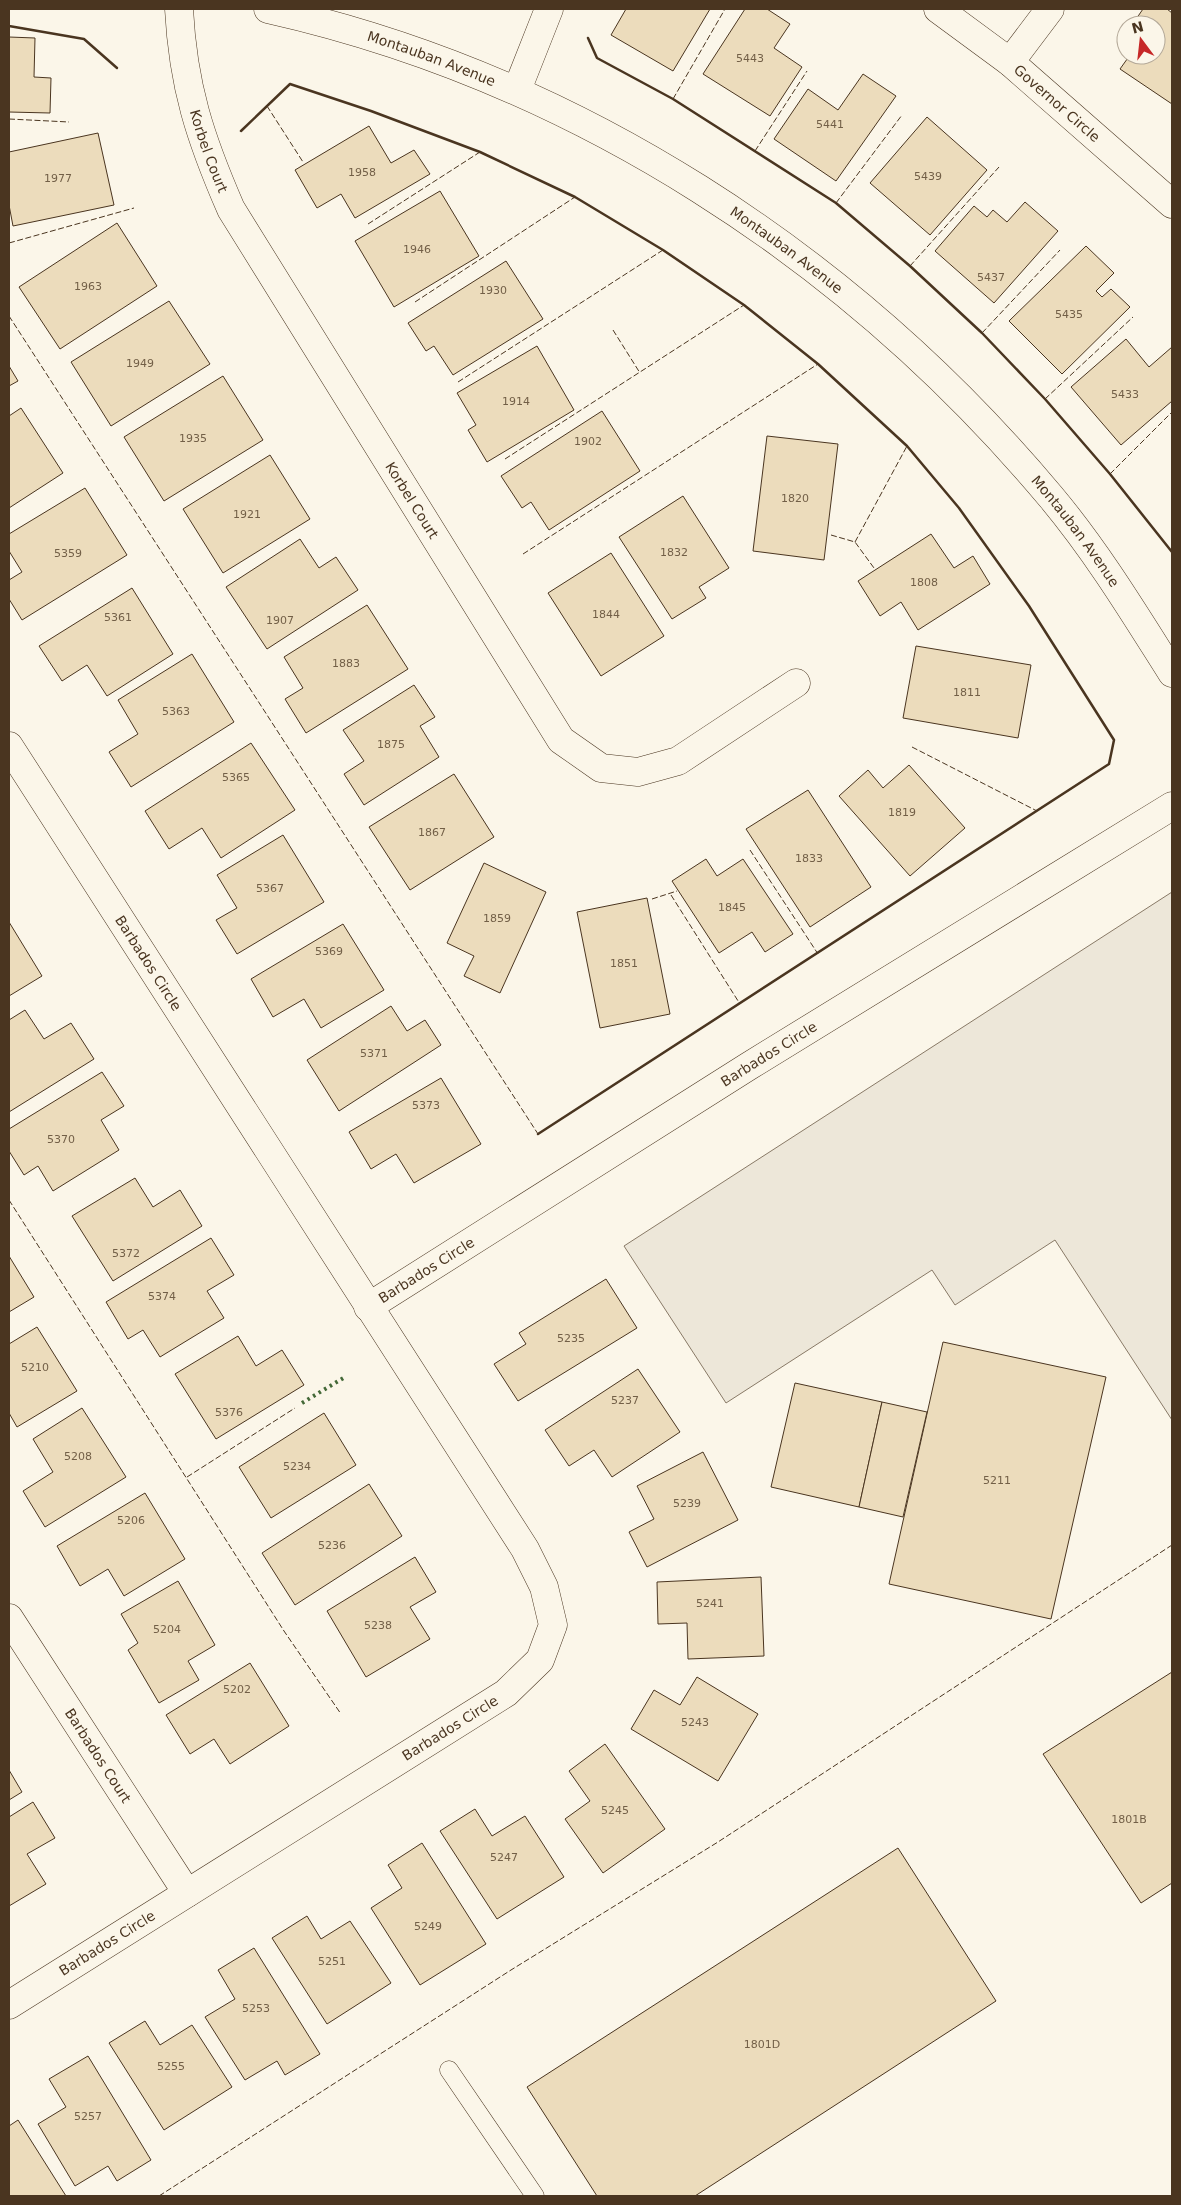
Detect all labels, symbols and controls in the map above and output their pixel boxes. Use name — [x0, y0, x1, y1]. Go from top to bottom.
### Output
north arrow — [1116, 15, 1166, 65]
text: N — [1130, 18, 1145, 37]
street label: Montauban Avenue — [365, 28, 498, 89]
house number: 5443 — [736, 52, 764, 65]
street label: Governor Circle — [1011, 61, 1103, 145]
street label: Korbel Court — [187, 108, 231, 196]
house number: 5441 — [816, 118, 844, 131]
house number: 1958 — [348, 166, 376, 179]
house number: 5439 — [914, 170, 942, 183]
house number: 1977 — [44, 172, 72, 185]
street label: Montauban Avenue — [727, 203, 846, 296]
house number: 1946 — [403, 243, 431, 256]
house number: 5437 — [977, 271, 1005, 284]
house number: 1963 — [74, 280, 102, 293]
house number: 1930 — [479, 284, 507, 297]
house number: 5435 — [1055, 308, 1083, 321]
house number: 1949 — [126, 357, 154, 370]
house number: 5433 — [1111, 388, 1139, 401]
house number: 1914 — [502, 395, 530, 408]
house number: 1935 — [179, 432, 207, 445]
house number: 1902 — [574, 435, 602, 448]
street label: Korbel Court — [382, 459, 442, 542]
street label: Montauban Avenue — [1028, 472, 1123, 590]
house number: 1820 — [781, 492, 809, 505]
house number: 1921 — [233, 508, 261, 521]
house number: 1832 — [660, 546, 688, 559]
house number: 5359 — [54, 547, 82, 560]
house number: 1808 — [910, 576, 938, 589]
house number: 1844 — [592, 608, 620, 621]
house number: 5361 — [104, 611, 132, 624]
house number: 1907 — [266, 614, 294, 627]
house number: 1883 — [332, 657, 360, 670]
house number: 1811 — [953, 686, 981, 699]
house number: 5363 — [162, 705, 190, 718]
house number: 1875 — [377, 738, 405, 751]
house number: 5365 — [222, 771, 250, 784]
house number: 1819 — [888, 806, 916, 819]
house number: 1867 — [418, 826, 446, 839]
house number: 1833 — [795, 852, 823, 865]
house number: 5367 — [256, 882, 284, 895]
house number: 1845 — [718, 901, 746, 914]
street label: Barbados Circle — [112, 912, 185, 1014]
house number: 1859 — [483, 912, 511, 925]
house number: 5369 — [315, 945, 343, 958]
house number: 1851 — [610, 957, 638, 970]
street label: Barbados Circle — [718, 1018, 820, 1090]
house number: 5371 — [360, 1047, 388, 1060]
house number: 5373 — [412, 1099, 440, 1112]
house number: 5370 — [47, 1133, 75, 1146]
street label: Barbados Circle — [376, 1234, 477, 1306]
house number: 5372 — [112, 1247, 140, 1260]
house number: 5374 — [148, 1290, 176, 1303]
house number: 5235 — [557, 1332, 585, 1345]
house number: 5210 — [21, 1361, 49, 1374]
house number: 5237 — [611, 1394, 639, 1407]
house number: 5376 — [215, 1406, 243, 1419]
house number: 5208 — [64, 1450, 92, 1463]
house number: 5234 — [283, 1460, 311, 1473]
house number: 5211 — [983, 1474, 1011, 1487]
house number: 5239 — [673, 1497, 701, 1510]
house number: 5206 — [117, 1514, 145, 1527]
house number: 5236 — [318, 1539, 346, 1552]
house number: 5241 — [696, 1597, 724, 1610]
house number: 5238 — [364, 1619, 392, 1632]
house number: 5204 — [153, 1623, 181, 1636]
house number: 5202 — [223, 1683, 251, 1696]
street label: Barbados Circle — [399, 1692, 501, 1764]
street label: Barbados Court — [62, 1706, 135, 1806]
house number: 5243 — [681, 1716, 709, 1729]
house number: 5245 — [601, 1804, 629, 1817]
house number: 1801B — [1111, 1813, 1147, 1826]
house number: 5247 — [490, 1851, 518, 1864]
street label: Barbados Circle — [56, 1907, 158, 1979]
house number: 5249 — [414, 1920, 442, 1933]
house number: 5251 — [318, 1955, 346, 1968]
house number: 5253 — [242, 2002, 270, 2015]
house number: 1801D — [744, 2038, 780, 2051]
house number: 5255 — [157, 2060, 185, 2073]
house number: 5257 — [74, 2110, 102, 2123]

